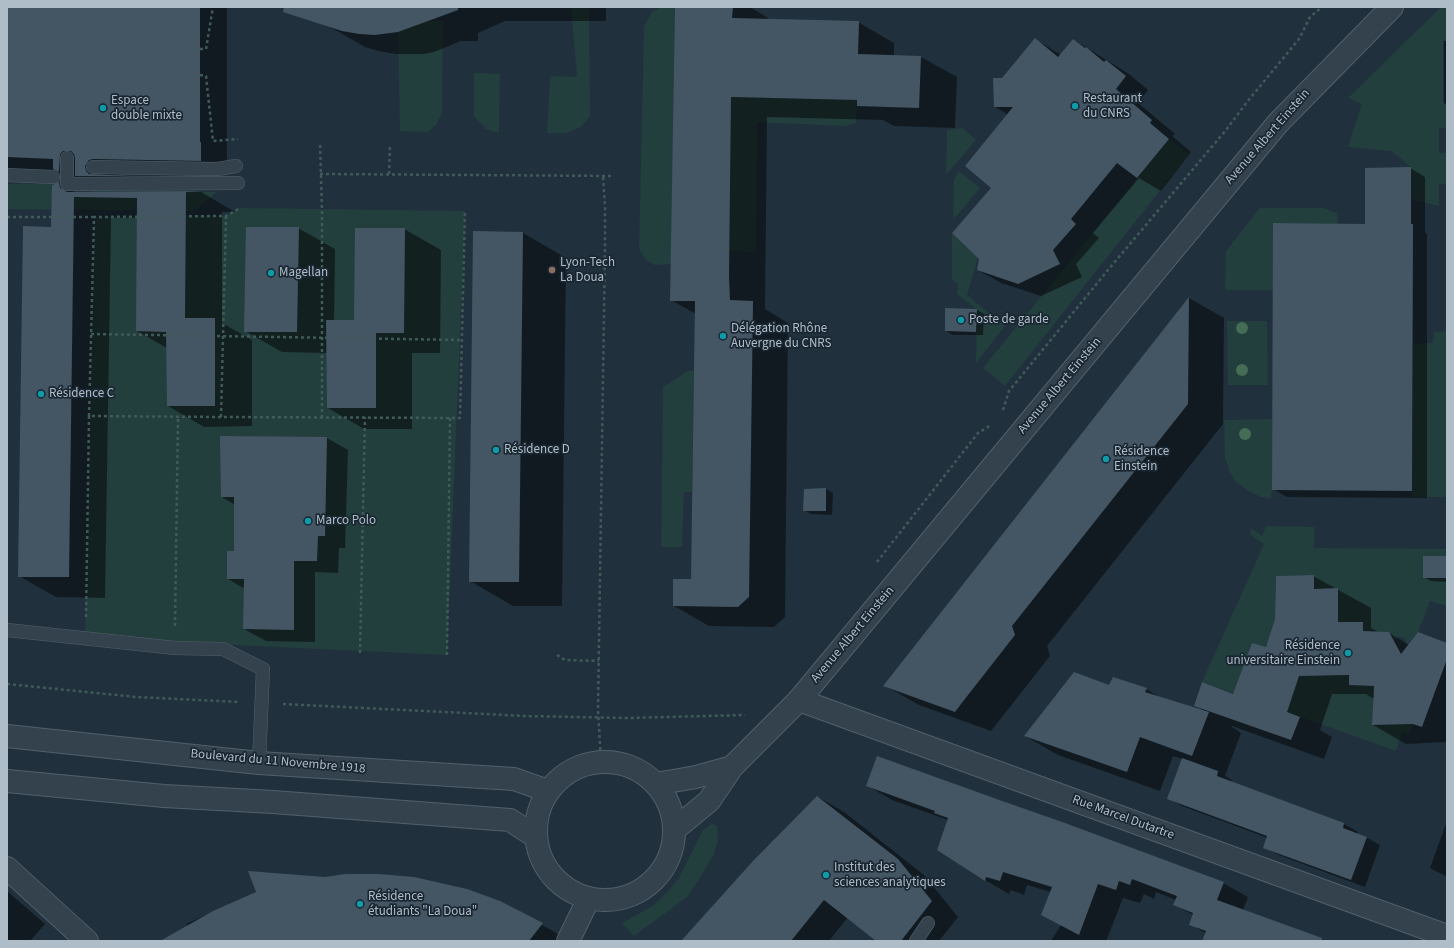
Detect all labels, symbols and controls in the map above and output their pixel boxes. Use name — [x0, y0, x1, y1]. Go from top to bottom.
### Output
street label: Avenue Albert Einstein — [1222, 86, 1314, 188]
place label: Restaurant du CNRS — [1083, 91, 1142, 122]
place label: Espace double mixte — [111, 93, 182, 124]
marker: Restaurant du CNRS — [1070, 101, 1080, 111]
marker: Espace double mixte — [98, 103, 108, 113]
place label: Lyon-Tech La Doua — [560, 255, 615, 286]
place label: Magellan — [279, 265, 328, 281]
marker: Lyon-Tech La Doua — [547, 265, 557, 275]
marker: Magellan — [266, 268, 276, 278]
place label: Poste de garde — [969, 312, 1049, 328]
marker: Poste de garde — [956, 315, 966, 325]
place label: Délégation Rhône Auvergne du CNRS — [731, 321, 831, 352]
marker: Délégation Rhône Auvergne du CNRS — [718, 331, 728, 341]
street label: Avenue Albert Einstein — [1015, 334, 1105, 438]
place label: Résidence C — [49, 386, 114, 402]
marker: Résidence C — [36, 389, 46, 399]
place label: Résidence D — [504, 442, 570, 458]
place label: Résidence Einstein — [1114, 444, 1169, 475]
marker: Résidence D — [491, 445, 501, 455]
marker: Résidence Einstein — [1101, 454, 1111, 464]
place label: Marco Polo — [316, 513, 376, 529]
marker: Marco Polo — [303, 516, 313, 526]
street label: Avenue Albert Einstein — [808, 583, 898, 687]
place label: Résidence universitaire Einstein — [1226, 638, 1340, 669]
marker: Résidence universitaire Einstein — [1343, 648, 1353, 658]
street label: Boulevard du 11 Novembre 1918 — [190, 747, 366, 777]
street label: Rue Marcel Dutartre — [1070, 792, 1176, 844]
place label: Institut des sciences analytiques — [834, 860, 946, 891]
marker: Institut des sciences analytiques — [821, 870, 831, 880]
place label: Résidence étudiants "La Doua" — [368, 889, 477, 920]
marker: Résidence étudiants "La Doua" — [355, 899, 365, 909]

